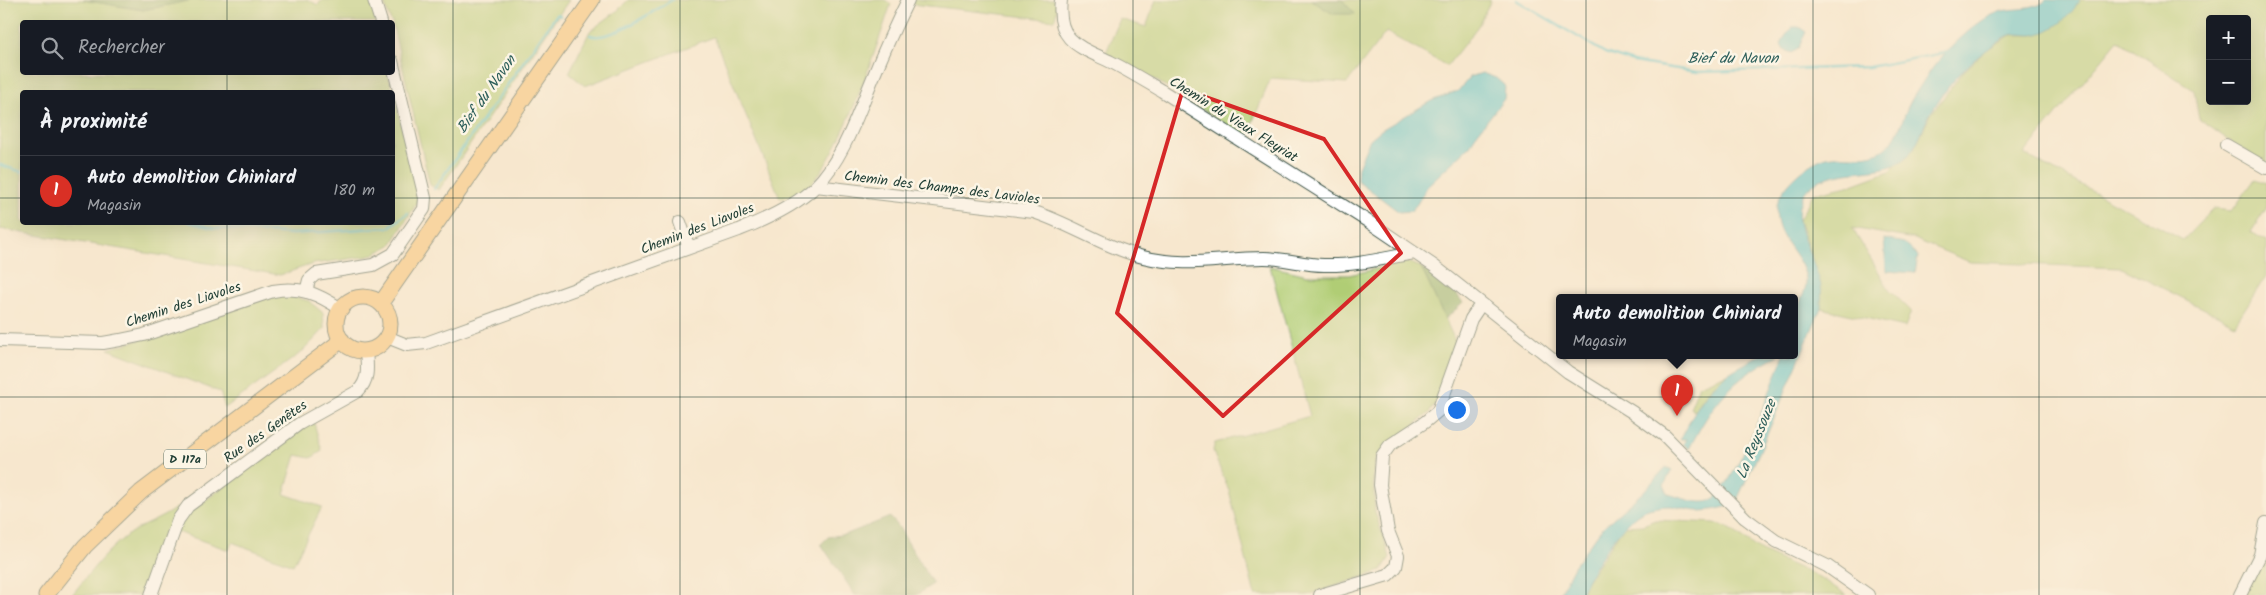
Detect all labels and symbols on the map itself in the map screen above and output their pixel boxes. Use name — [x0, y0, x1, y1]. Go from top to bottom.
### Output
water label: Bief du Navon — [1688, 47, 1779, 71]
water label: Bief du Navon — [451, 50, 523, 139]
street label: Chemin du Vieux Fleyriat — [1165, 71, 1303, 169]
street label: Chemin des Champs des Lavioles — [843, 165, 1041, 211]
street label: Chemin des Liavoles — [637, 197, 757, 261]
street label: Chemin des Liavoles — [123, 276, 244, 334]
pin: 1 — [1661, 375, 1693, 416]
street label: Rue des Genêtes — [219, 395, 312, 469]
water label: La Reyssouze — [1730, 395, 1784, 483]
your location — [1444, 397, 1470, 423]
road number: D 117a — [164, 449, 206, 468]

